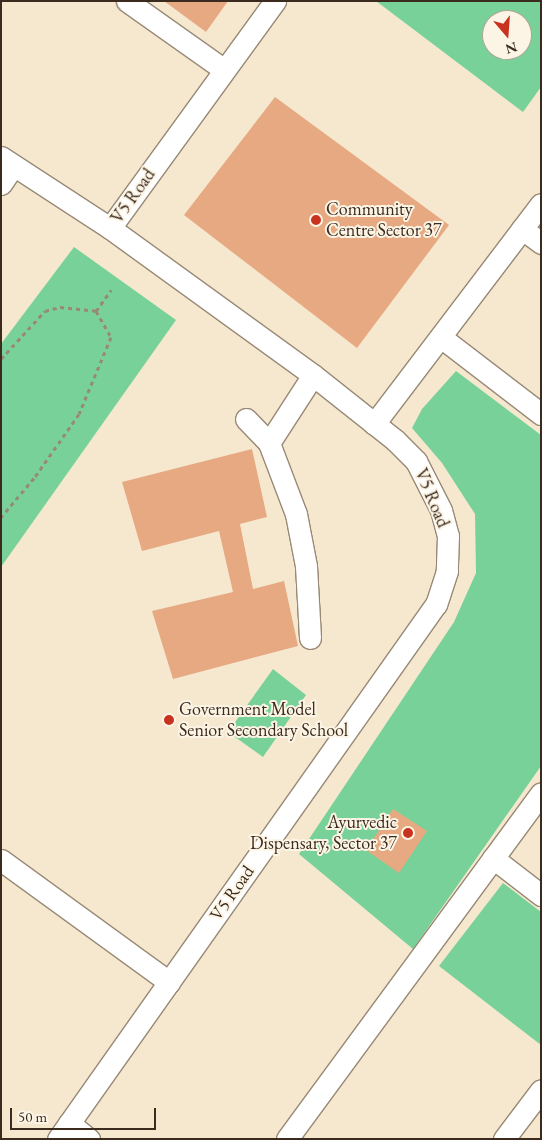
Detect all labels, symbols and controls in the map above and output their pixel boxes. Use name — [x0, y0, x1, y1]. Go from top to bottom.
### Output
north arrow — [482, 10, 532, 60]
text: N — [503, 38, 520, 59]
street label: V5 Road — [106, 164, 160, 228]
place label: Community Centre Sector 37 — [326, 199, 442, 242]
marker: Community Centre Sector 37 — [310, 214, 322, 226]
street label: V5 Road — [410, 465, 454, 531]
place label: Government Model Senior Secondary School — [179, 699, 348, 742]
marker: Government Model Senior Secondary School — [163, 714, 175, 726]
place label: Ayurvedic Dispensary, Sector 37 — [250, 812, 397, 854]
marker: Ayurvedic Dispensary, Sector 37 — [401, 826, 415, 840]
street label: V5 Road — [205, 861, 259, 925]
scale bar — [12, 1098, 159, 1130]
text: 50 m — [18, 1107, 47, 1126]

